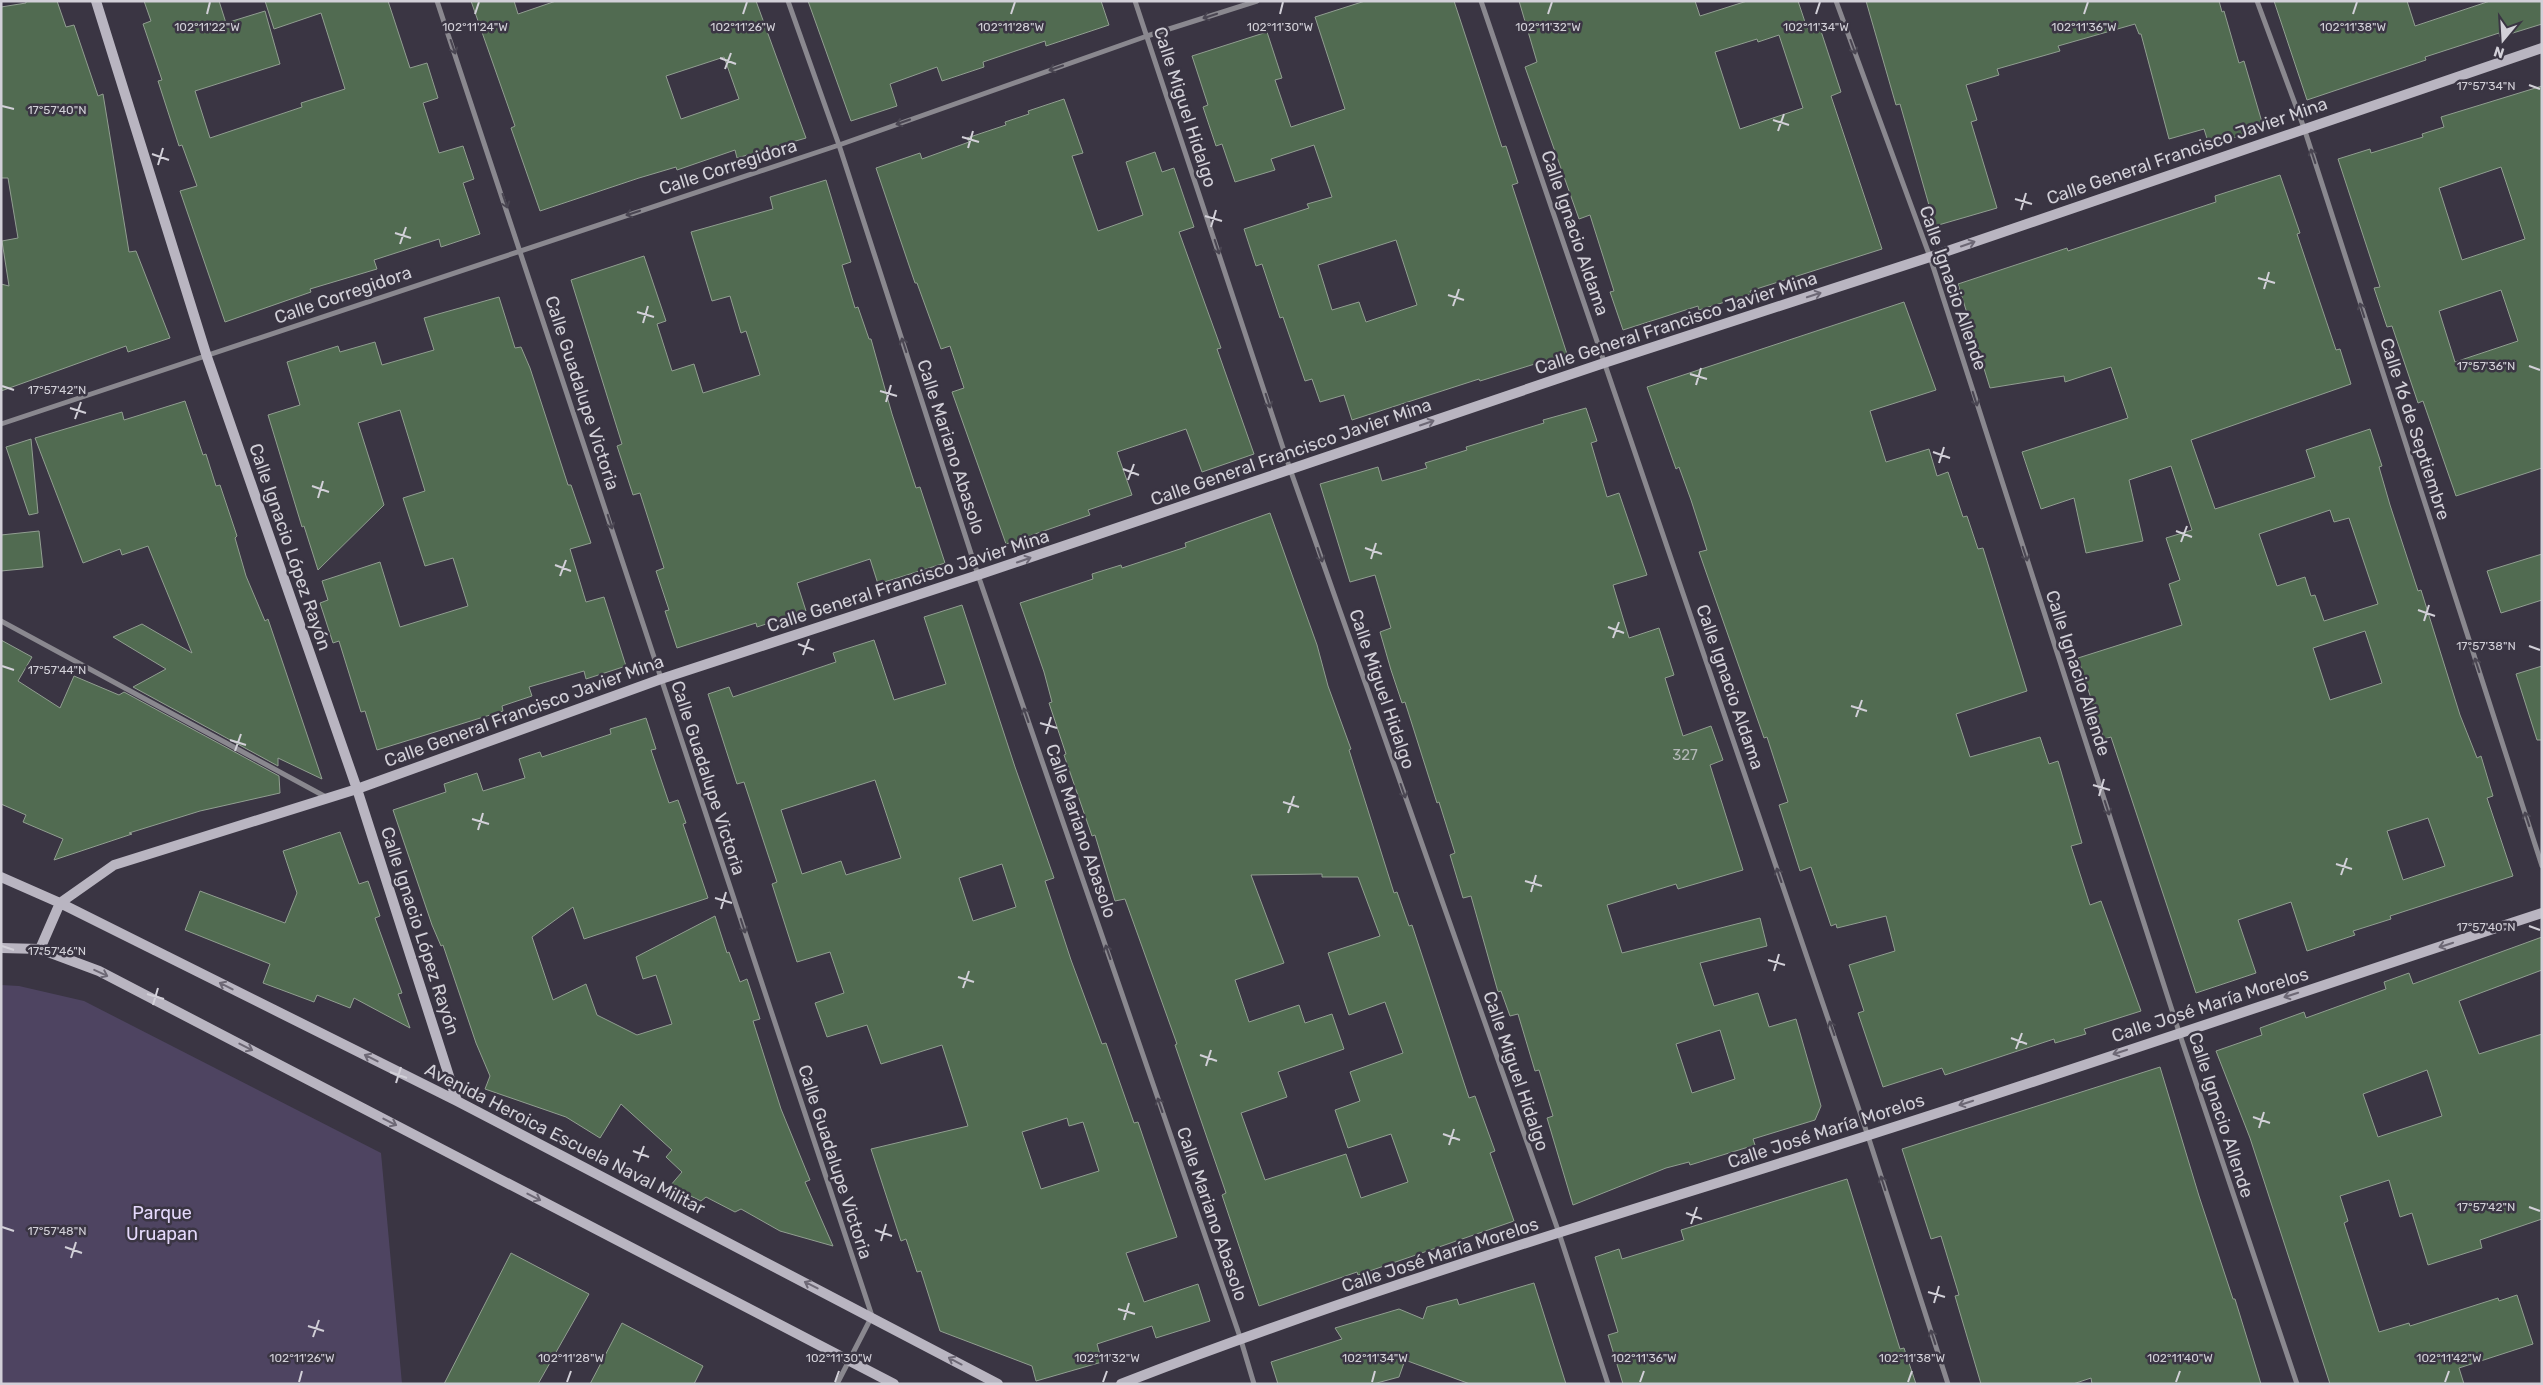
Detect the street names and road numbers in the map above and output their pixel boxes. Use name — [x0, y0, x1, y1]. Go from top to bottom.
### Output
street label: Calle Miguel Hidalgo — [1149, 24, 1221, 190]
street label: Calle General Francisco Javier Mina — [2044, 92, 2330, 210]
street label: Calle Corregidora — [656, 134, 800, 200]
street label: Calle Ignacio Aldama — [1536, 148, 1614, 318]
street label: Calle Ignacio Allende — [1914, 203, 1992, 373]
street label: Calle Corregidora — [271, 261, 415, 329]
street label: Calle General Francisco Javier Mina — [1532, 267, 1820, 379]
street label: Calle Guadalupe Victoria — [540, 293, 624, 493]
street label: Calle 16 de Septiembre — [2375, 335, 2455, 523]
street label: Calle Mariano Abasolo — [912, 357, 990, 537]
street label: Calle General Francisco Javier Mina — [1148, 393, 1434, 511]
street label: Calle Ignacio López Rayón — [244, 440, 336, 654]
street label: Calle General Francisco Javier Mina — [764, 525, 1052, 637]
street label: Calle Ignacio Allende — [2041, 587, 2115, 759]
street label: Calle Ignacio Aldama — [1691, 602, 1769, 772]
street label: Calle Miguel Hidalgo — [1344, 606, 1420, 772]
street label: Calle General Francisco Javier Mina — [381, 650, 667, 772]
street label: Calle Guadalupe Victoria — [666, 678, 750, 878]
street label: Calle Mariano Abasolo — [1041, 741, 1121, 921]
street label: Calle Ignacio López Rayón — [376, 824, 464, 1038]
street label: Calle José María Morelos — [2109, 963, 2311, 1047]
street label: Calle Miguel Hidalgo — [1478, 988, 1554, 1154]
street label: Calle Ignacio Allende — [2184, 1029, 2258, 1201]
street label: Avenida Heroica Escuela Naval Militar — [421, 1058, 709, 1220]
street label: Calle Guadalupe Victoria — [793, 1062, 877, 1262]
street label: Calle José María Morelos — [1725, 1089, 1927, 1173]
street label: Calle Mariano Abasolo — [1172, 1124, 1252, 1304]
street label: Calle José María Morelos — [1339, 1213, 1541, 1297]

